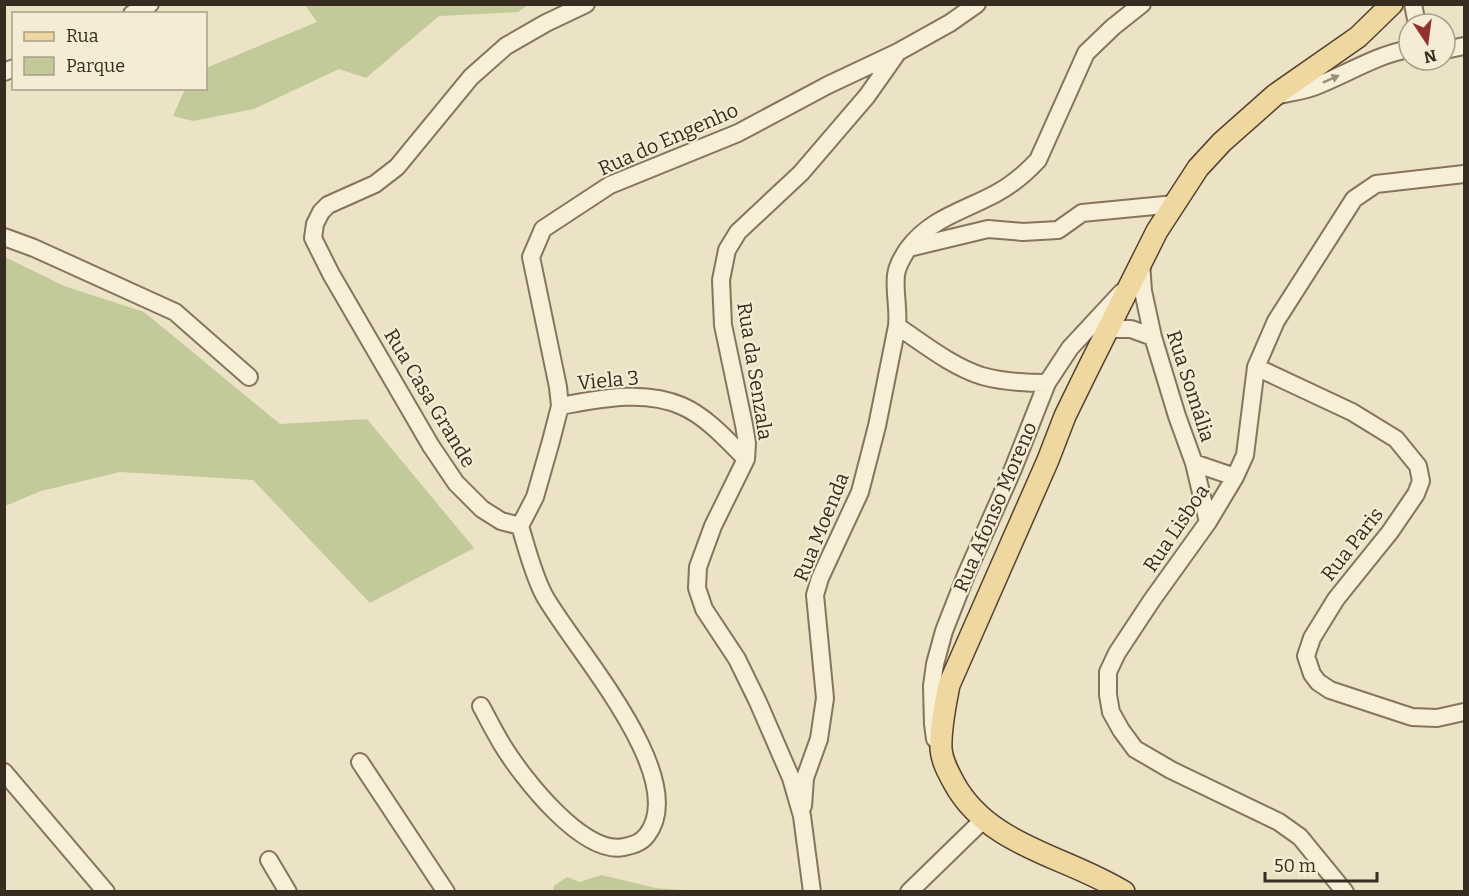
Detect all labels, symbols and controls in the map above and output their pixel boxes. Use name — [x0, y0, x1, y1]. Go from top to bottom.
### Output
legend — [12, 12, 207, 90]
north arrow — [1397, 12, 1457, 72]
text: Rua — [66, 25, 99, 47]
text: N — [1422, 45, 1438, 67]
text: Parque — [66, 55, 125, 77]
one-way arrow — [1323, 75, 1340, 84]
street label: Rua do Engenho — [594, 97, 742, 181]
street label: Rua da Senzala — [732, 300, 778, 442]
street label: Rua Casa Grande — [379, 324, 481, 472]
street label: Rua Somália — [1162, 327, 1220, 445]
street label: Viela 3 — [576, 365, 640, 395]
street label: Rua Afonso Moreno — [948, 418, 1042, 596]
street label: Rua Moenda — [788, 469, 854, 585]
street label: Rua Lisboa — [1138, 480, 1214, 576]
street label: Rua Paris — [1316, 502, 1388, 586]
scale bar — [1265, 845, 1378, 883]
text: 50 m — [1274, 855, 1316, 877]

